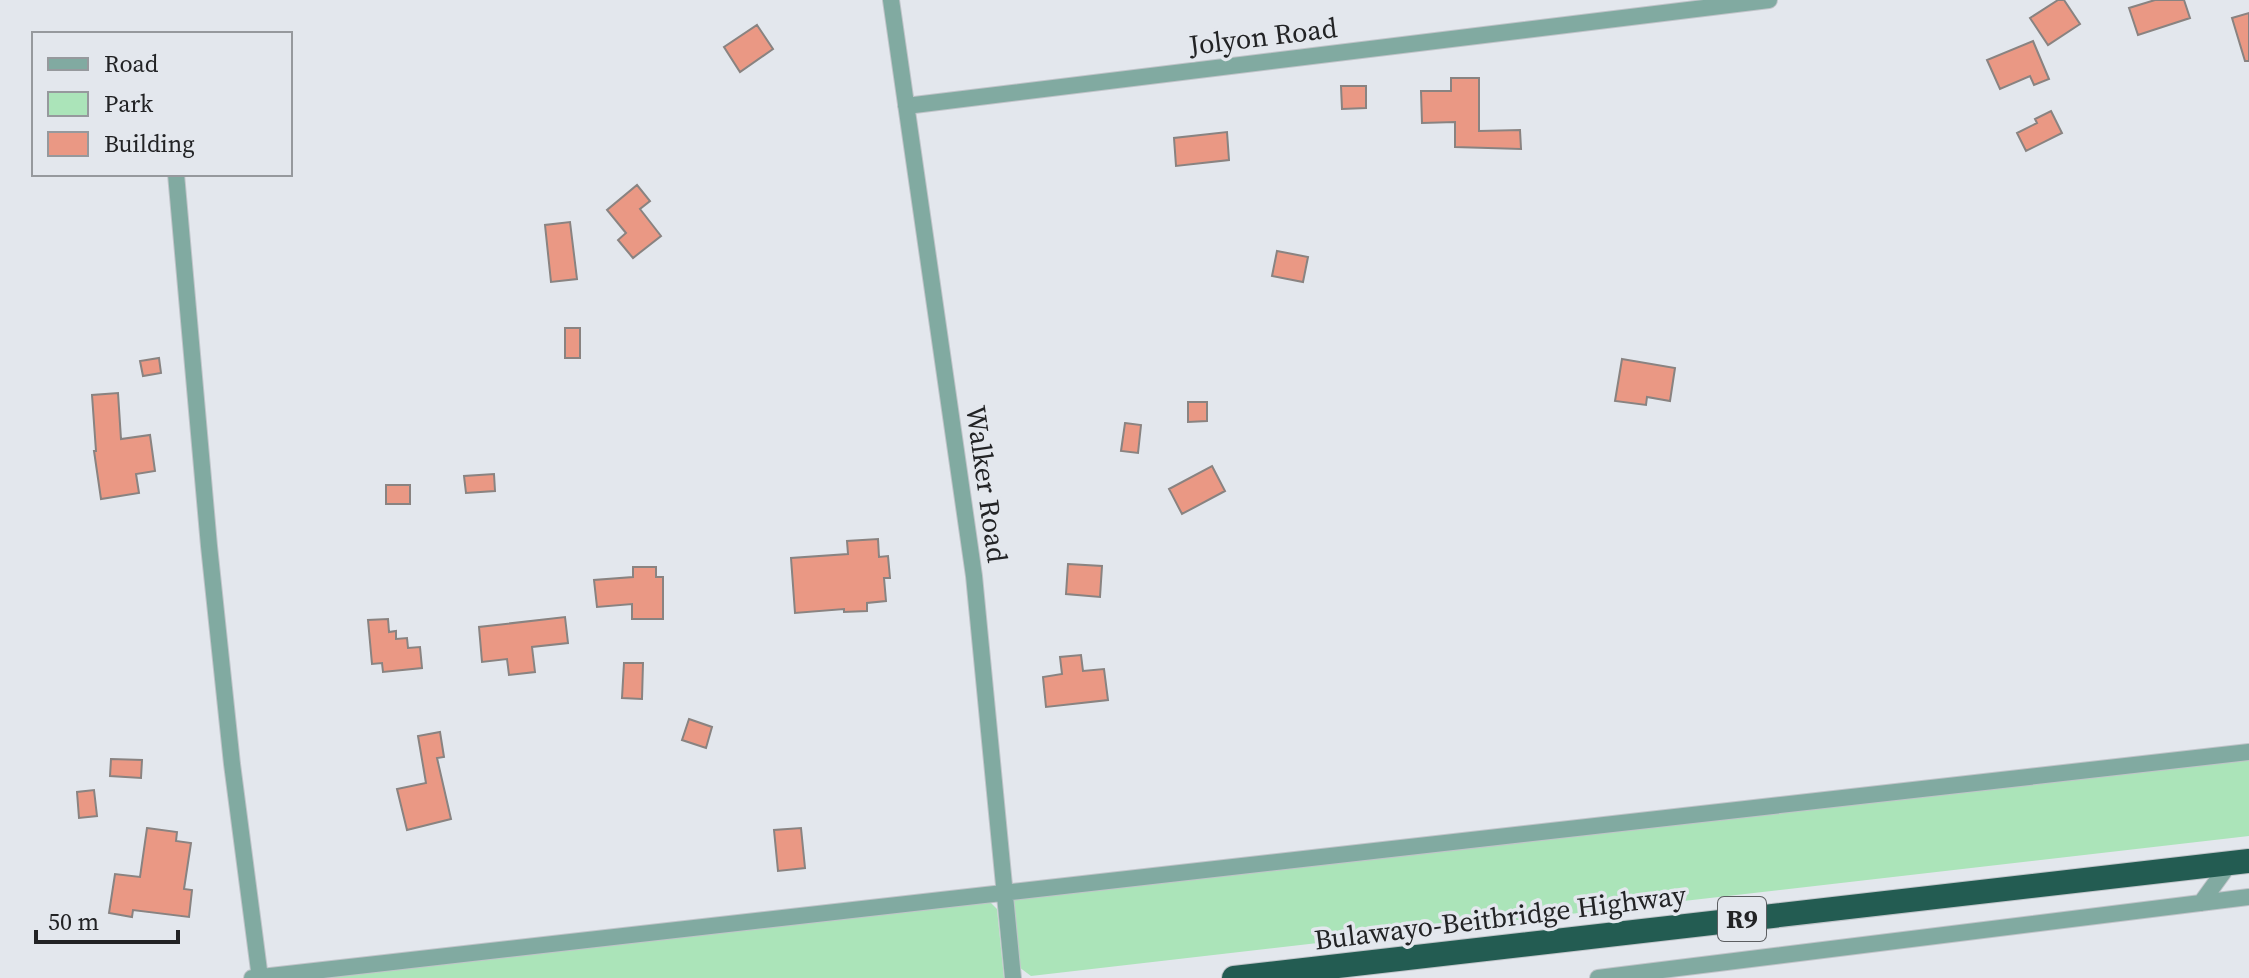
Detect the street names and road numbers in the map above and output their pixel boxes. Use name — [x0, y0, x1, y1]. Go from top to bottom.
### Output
street label: Jolyon Road — [1186, 8, 1339, 64]
street label: Walker Road — [957, 403, 1017, 565]
street label: Bulawayo-Beitbridge Highway — [1312, 875, 1689, 959]
road number: R9 — [1718, 897, 1766, 941]

